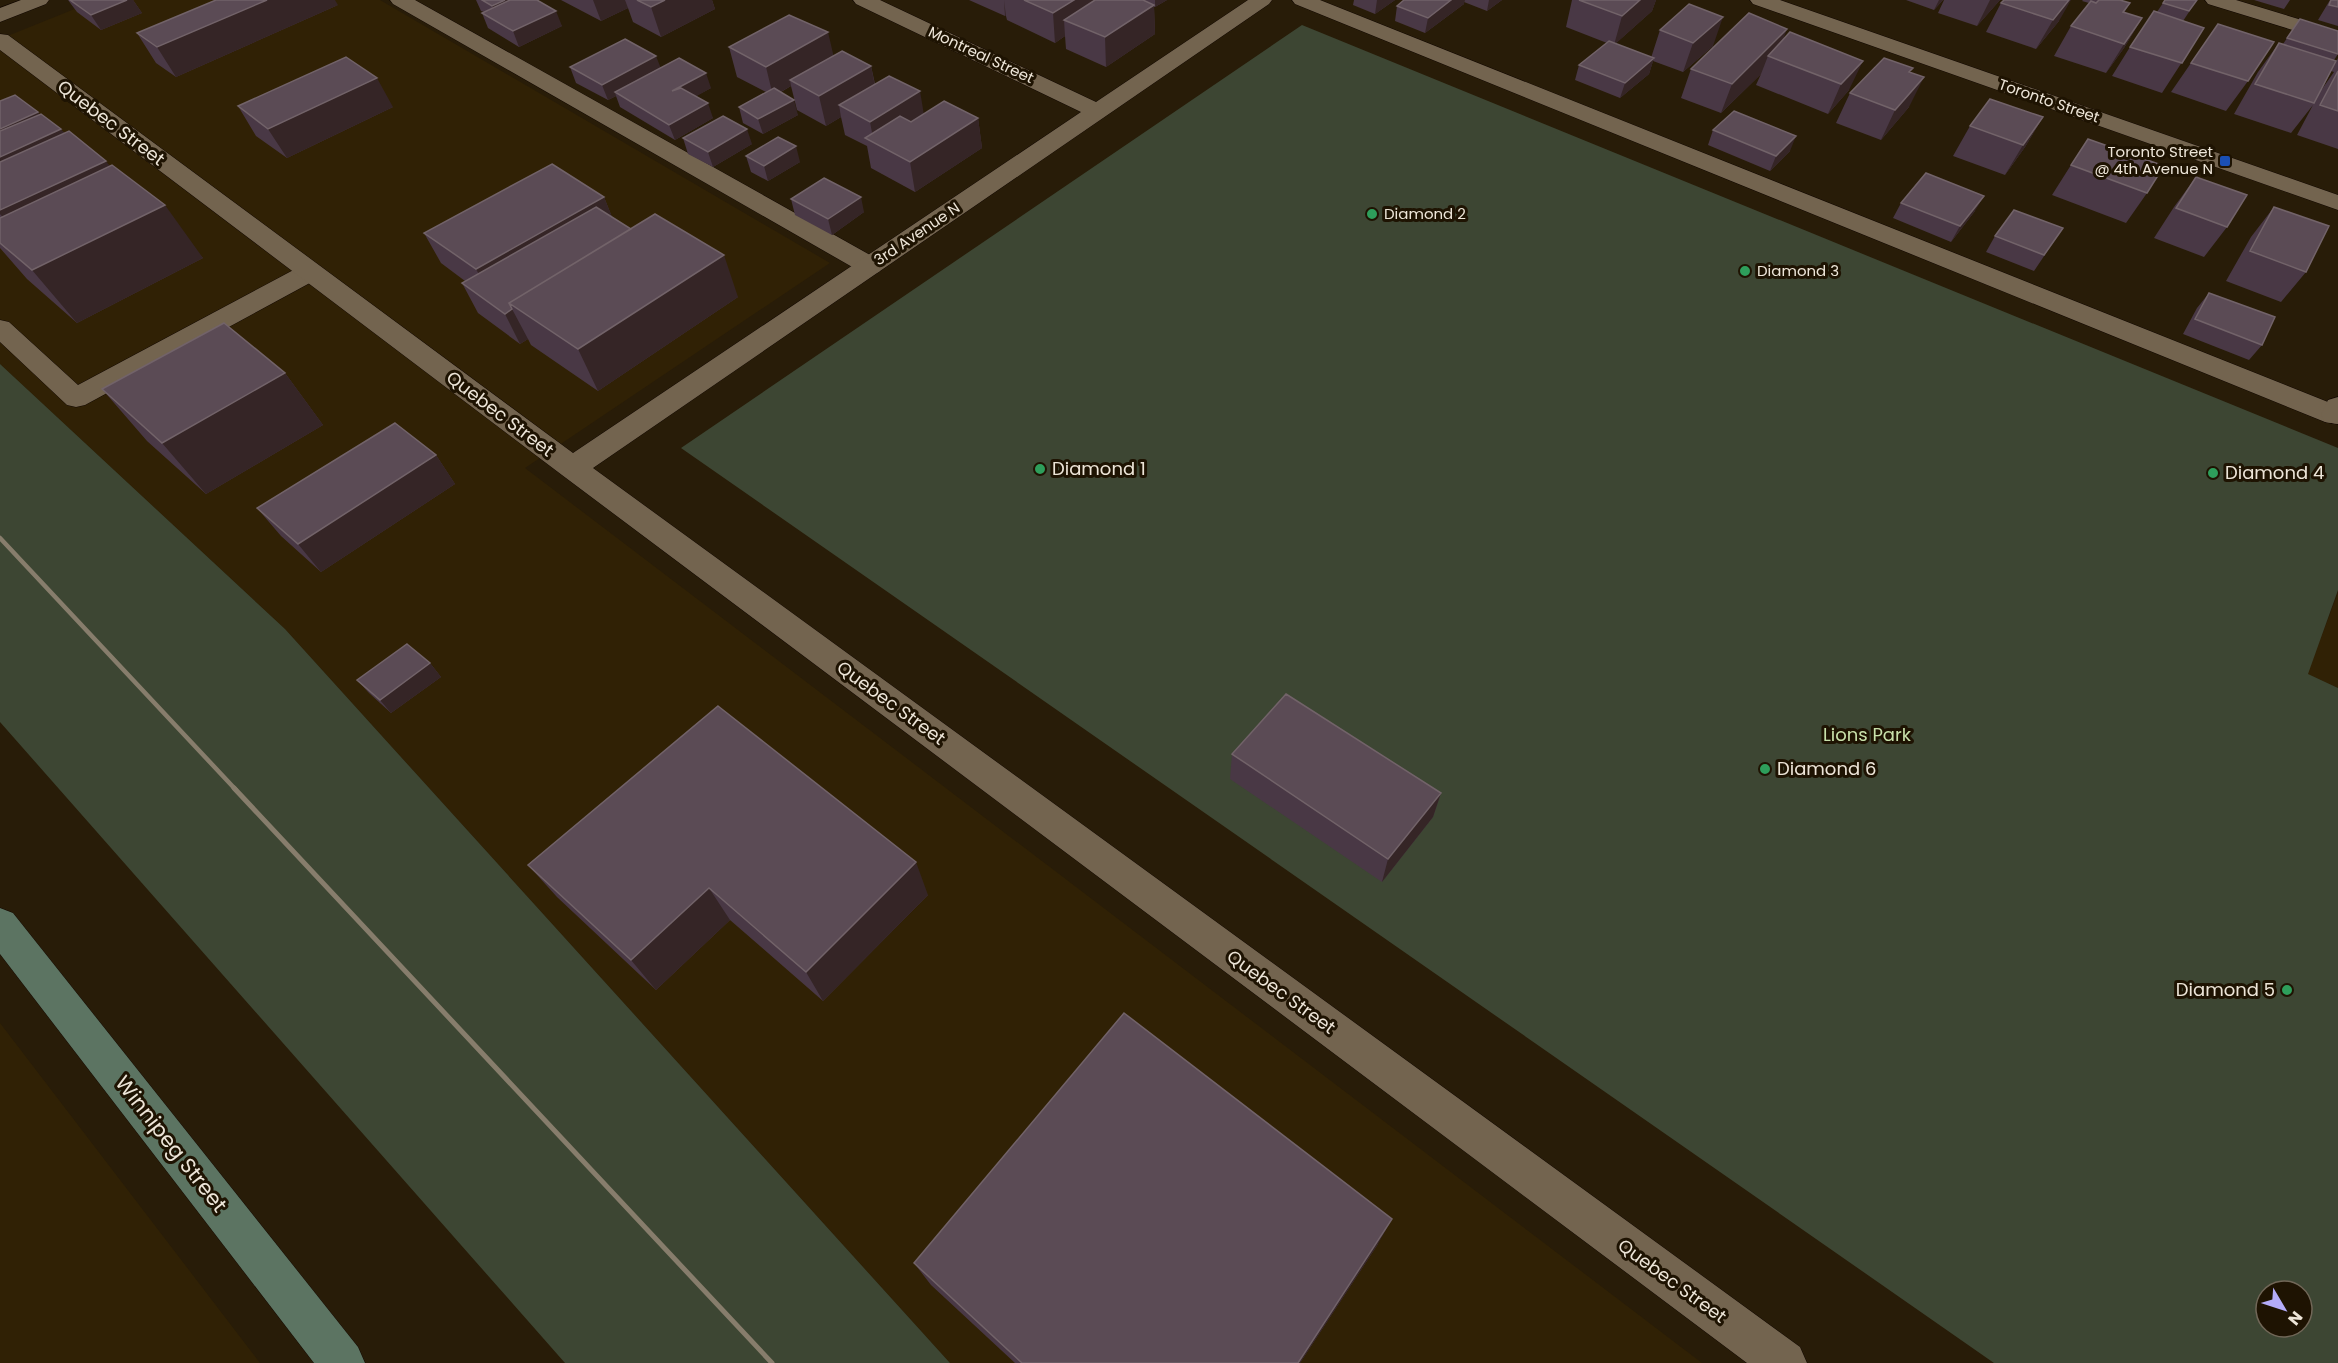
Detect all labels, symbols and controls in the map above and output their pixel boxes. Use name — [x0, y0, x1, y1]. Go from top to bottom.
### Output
street label: Montreal Street — [925, 21, 1037, 88]
street label: Toronto Street — [1996, 73, 2102, 128]
street label: Quebec Street — [52, 74, 170, 171]
place label: Toronto Street @ 4th Avenue N — [2094, 141, 2213, 179]
marker: Toronto Street @ 4th Avenue N — [2218, 154, 2232, 168]
street label: 3rd Avenue N — [870, 197, 964, 270]
place label: Diamond 2 — [1384, 203, 1466, 224]
marker: Diamond 2 — [1365, 207, 1379, 221]
place label: Diamond 3 — [1757, 260, 1839, 281]
marker: Diamond 3 — [1738, 264, 1752, 278]
street label: Quebec Street — [441, 365, 559, 462]
place label: Diamond 1 — [1052, 456, 1146, 481]
place label: Diamond 4 — [2225, 460, 2324, 485]
marker: Diamond 1 — [1033, 462, 1047, 476]
marker: Diamond 4 — [2206, 466, 2220, 480]
street label: Quebec Street — [832, 655, 951, 751]
park label: Lions Park — [1823, 722, 1912, 747]
place label: Diamond 6 — [1777, 756, 1876, 781]
marker: Diamond 6 — [1758, 762, 1772, 776]
street label: Quebec Street — [1222, 944, 1341, 1040]
place label: Diamond 5 — [2176, 977, 2275, 1002]
marker: Diamond 5 — [2280, 983, 2294, 997]
street label: Winnipeg Street — [109, 1069, 234, 1218]
street label: Quebec Street — [1613, 1233, 1732, 1329]
north arrow — [2254, 1279, 2314, 1339]
text: N — [2283, 1306, 2308, 1330]

